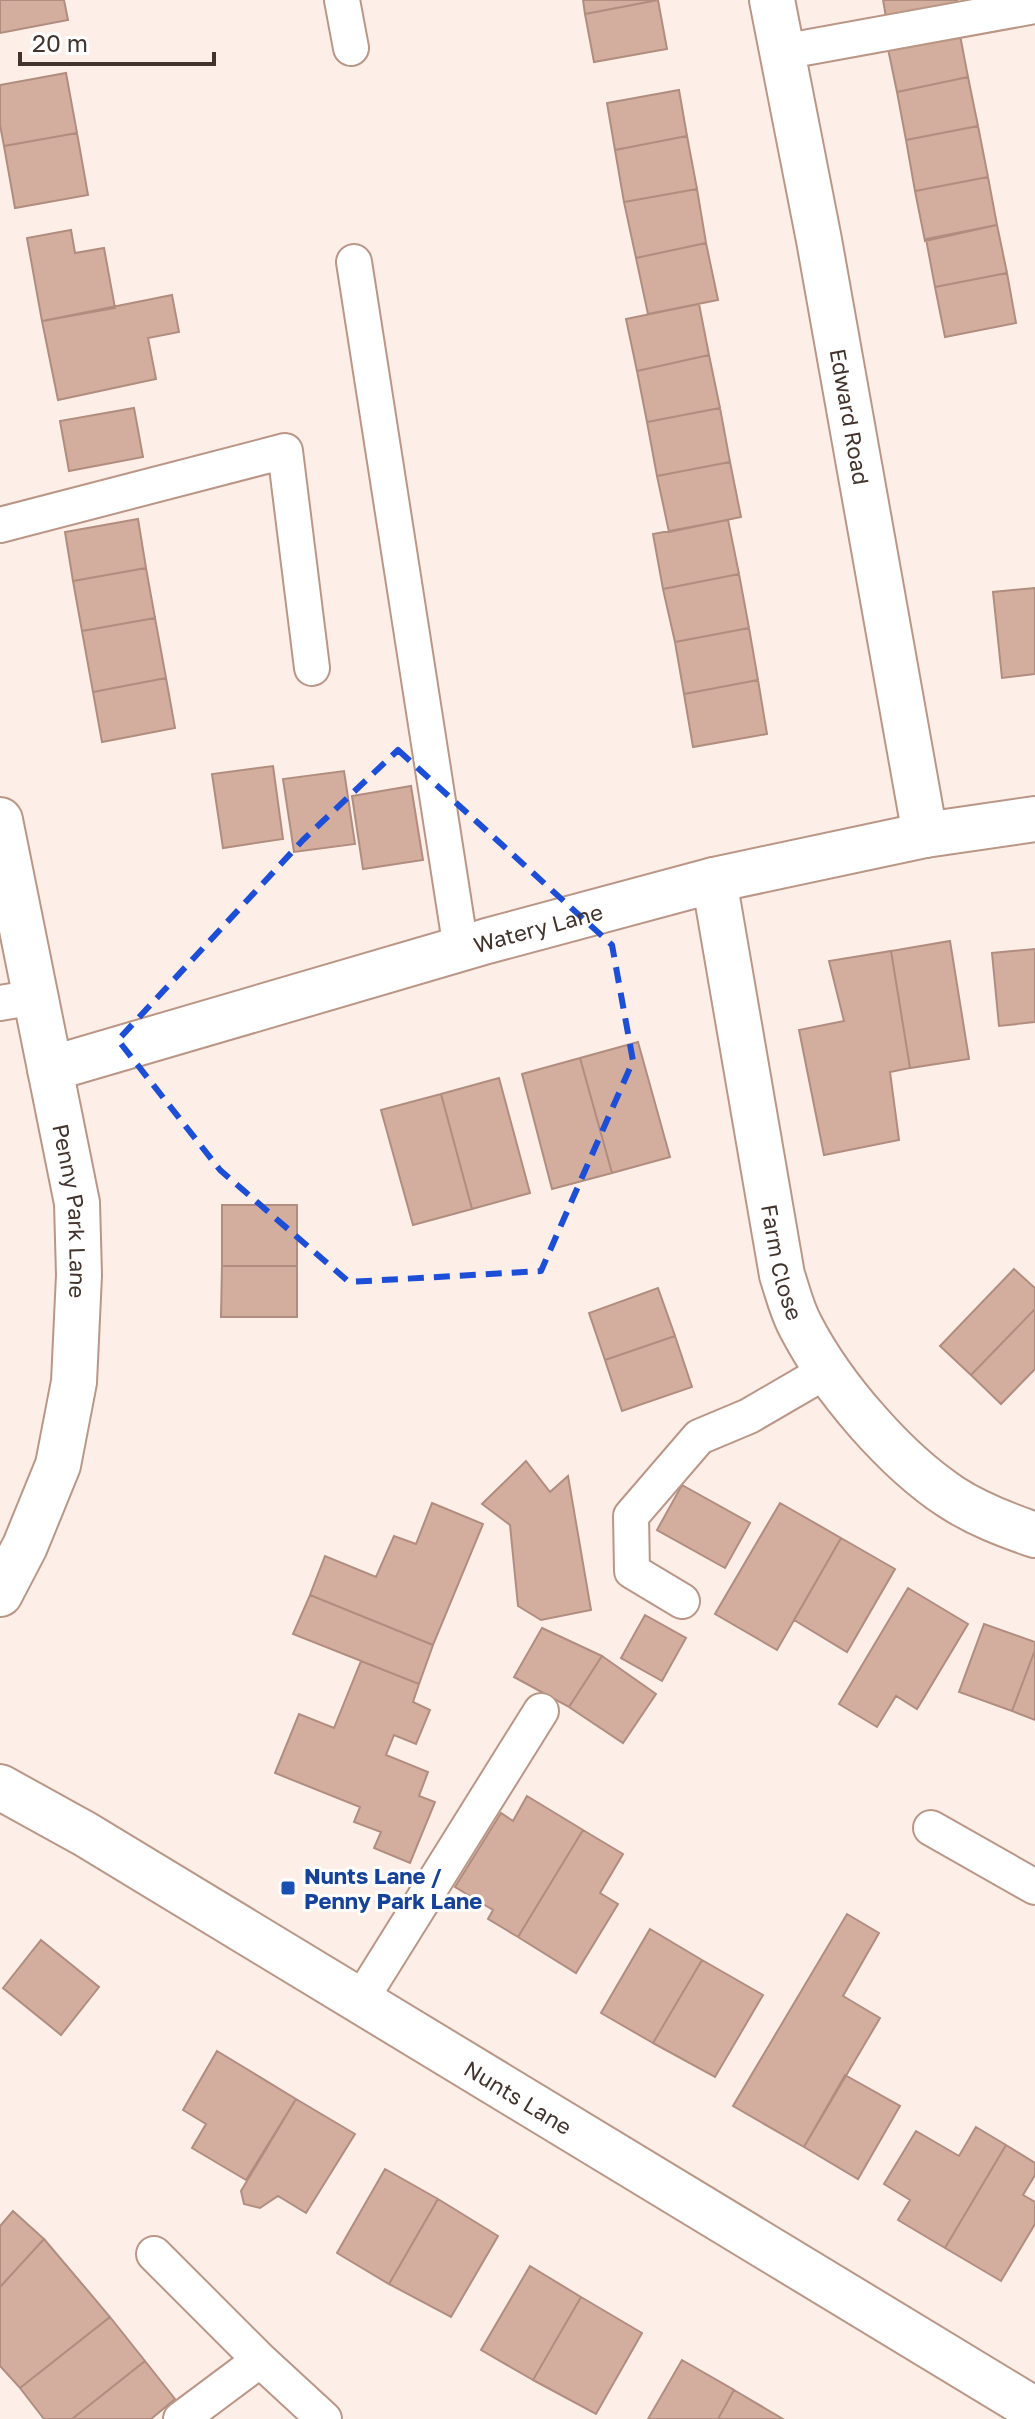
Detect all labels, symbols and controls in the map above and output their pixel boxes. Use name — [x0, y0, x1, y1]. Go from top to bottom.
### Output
scale bar — [20, 16, 214, 66]
text: 20 m — [32, 28, 88, 57]
street label: Edward Road — [825, 346, 876, 487]
street label: Watery Lane — [470, 897, 605, 958]
street label: Penny Park Lane — [48, 1121, 93, 1299]
street label: Farm Close — [757, 1202, 809, 1324]
place label: Nunts Lane / Penny Park Lane — [304, 1862, 482, 1914]
marker: Nunts Lane / Penny Park Lane — [279, 1879, 297, 1897]
street label: Nunts Lane — [460, 2054, 577, 2140]

